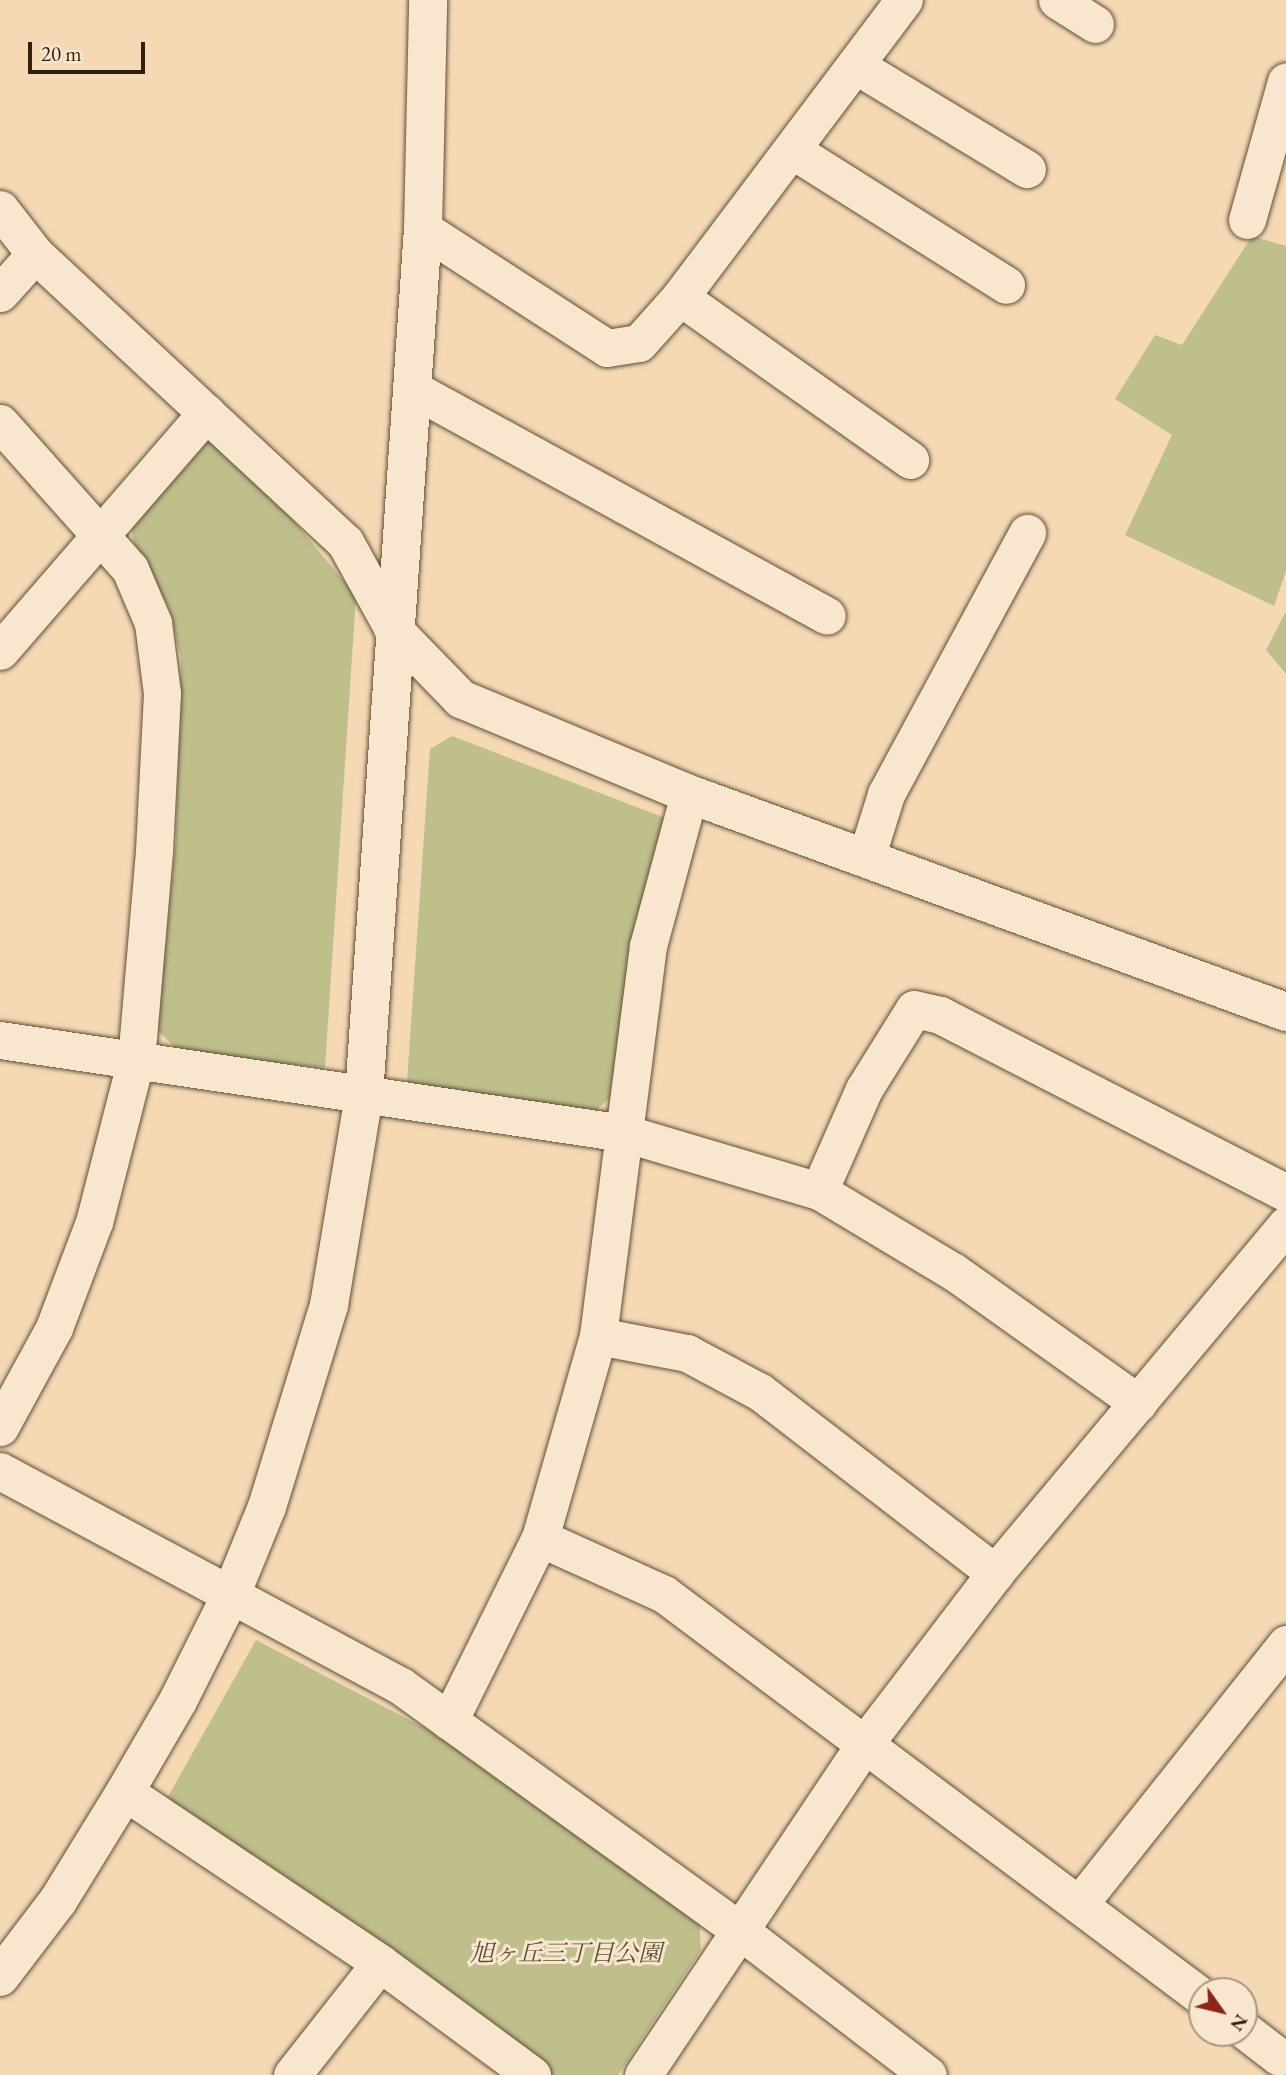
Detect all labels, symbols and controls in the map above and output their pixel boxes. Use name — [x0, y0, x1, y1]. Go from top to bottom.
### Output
scale bar — [32, 28, 149, 72]
text: 20 m — [41, 40, 82, 67]
park label: 旭ヶ丘三丁目公園 — [470, 1939, 662, 1967]
north arrow — [1188, 1977, 1258, 2047]
text: N — [1225, 2010, 1254, 2036]

